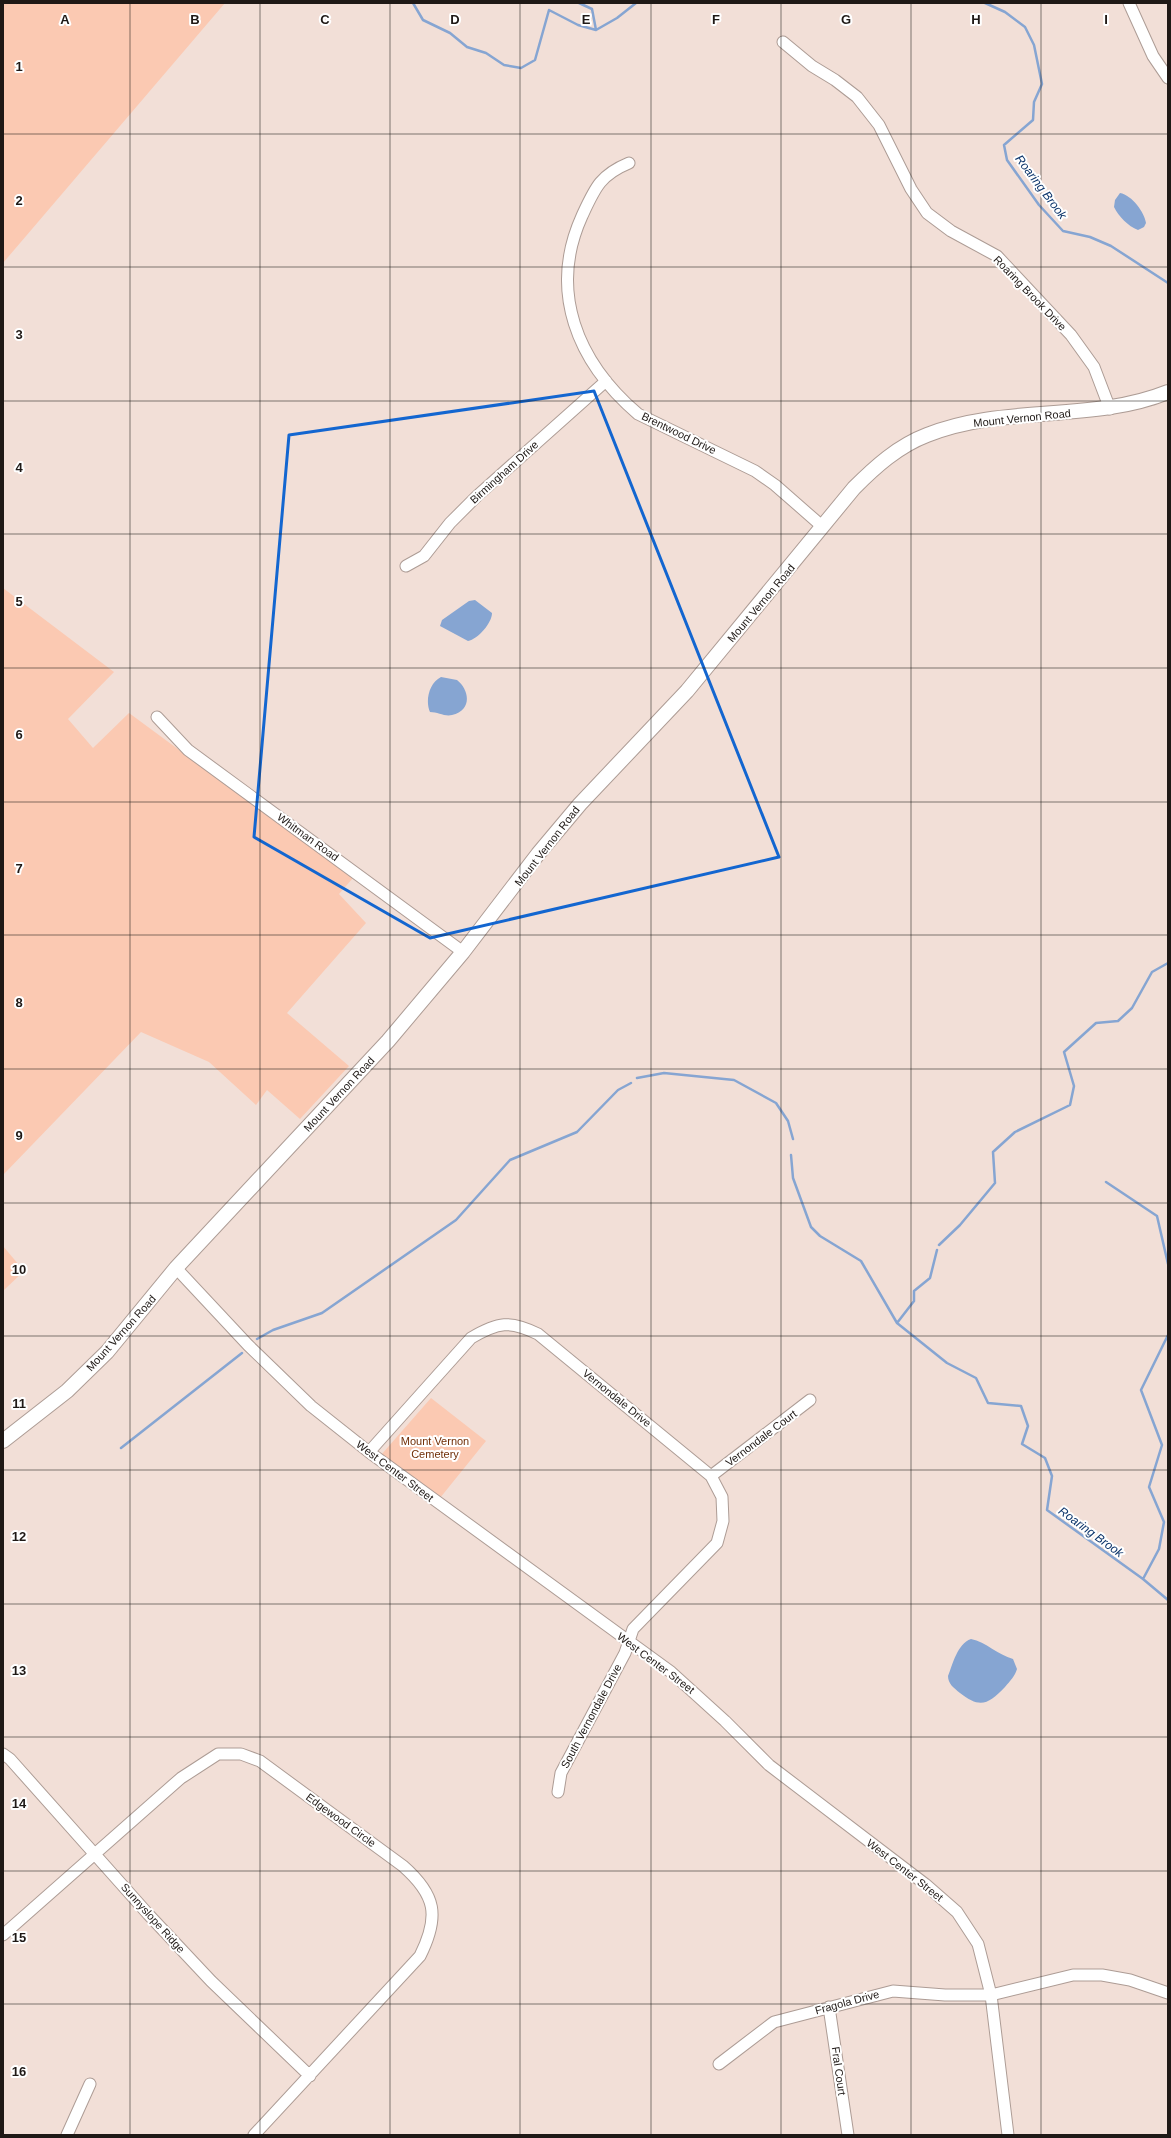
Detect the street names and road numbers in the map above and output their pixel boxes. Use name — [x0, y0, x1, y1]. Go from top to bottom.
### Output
street label: Roaring Brook Drive — [991, 253, 1069, 333]
street label: Mount Vernon Road — [973, 407, 1071, 429]
street label: Brentwood Drive — [640, 410, 718, 456]
street label: Birmingham Drive — [468, 438, 540, 506]
street label: Mount Vernon Road — [725, 562, 797, 644]
street label: Mount Vernon Road — [512, 804, 582, 888]
street label: Whitman Road — [275, 811, 341, 863]
street label: Mount Vernon Road — [301, 1054, 377, 1134]
street label: Mount Vernon Road — [84, 1293, 158, 1373]
street label: Vernondale Drive — [580, 1367, 654, 1429]
street label: Vernondale Court — [723, 1407, 799, 1469]
street label: West Center Street — [354, 1438, 436, 1504]
street label: West Center Street — [615, 1630, 697, 1696]
street label: South Vernondale Drive — [558, 1662, 624, 1770]
street label: Edgewood Circle — [304, 1791, 378, 1849]
street label: West Center Street — [865, 1837, 945, 1903]
street label: Sunnyslope Ridge — [119, 1881, 187, 1955]
street label: Fragola Drive — [814, 1988, 880, 2016]
street label: Fral Court — [830, 2046, 848, 2096]

